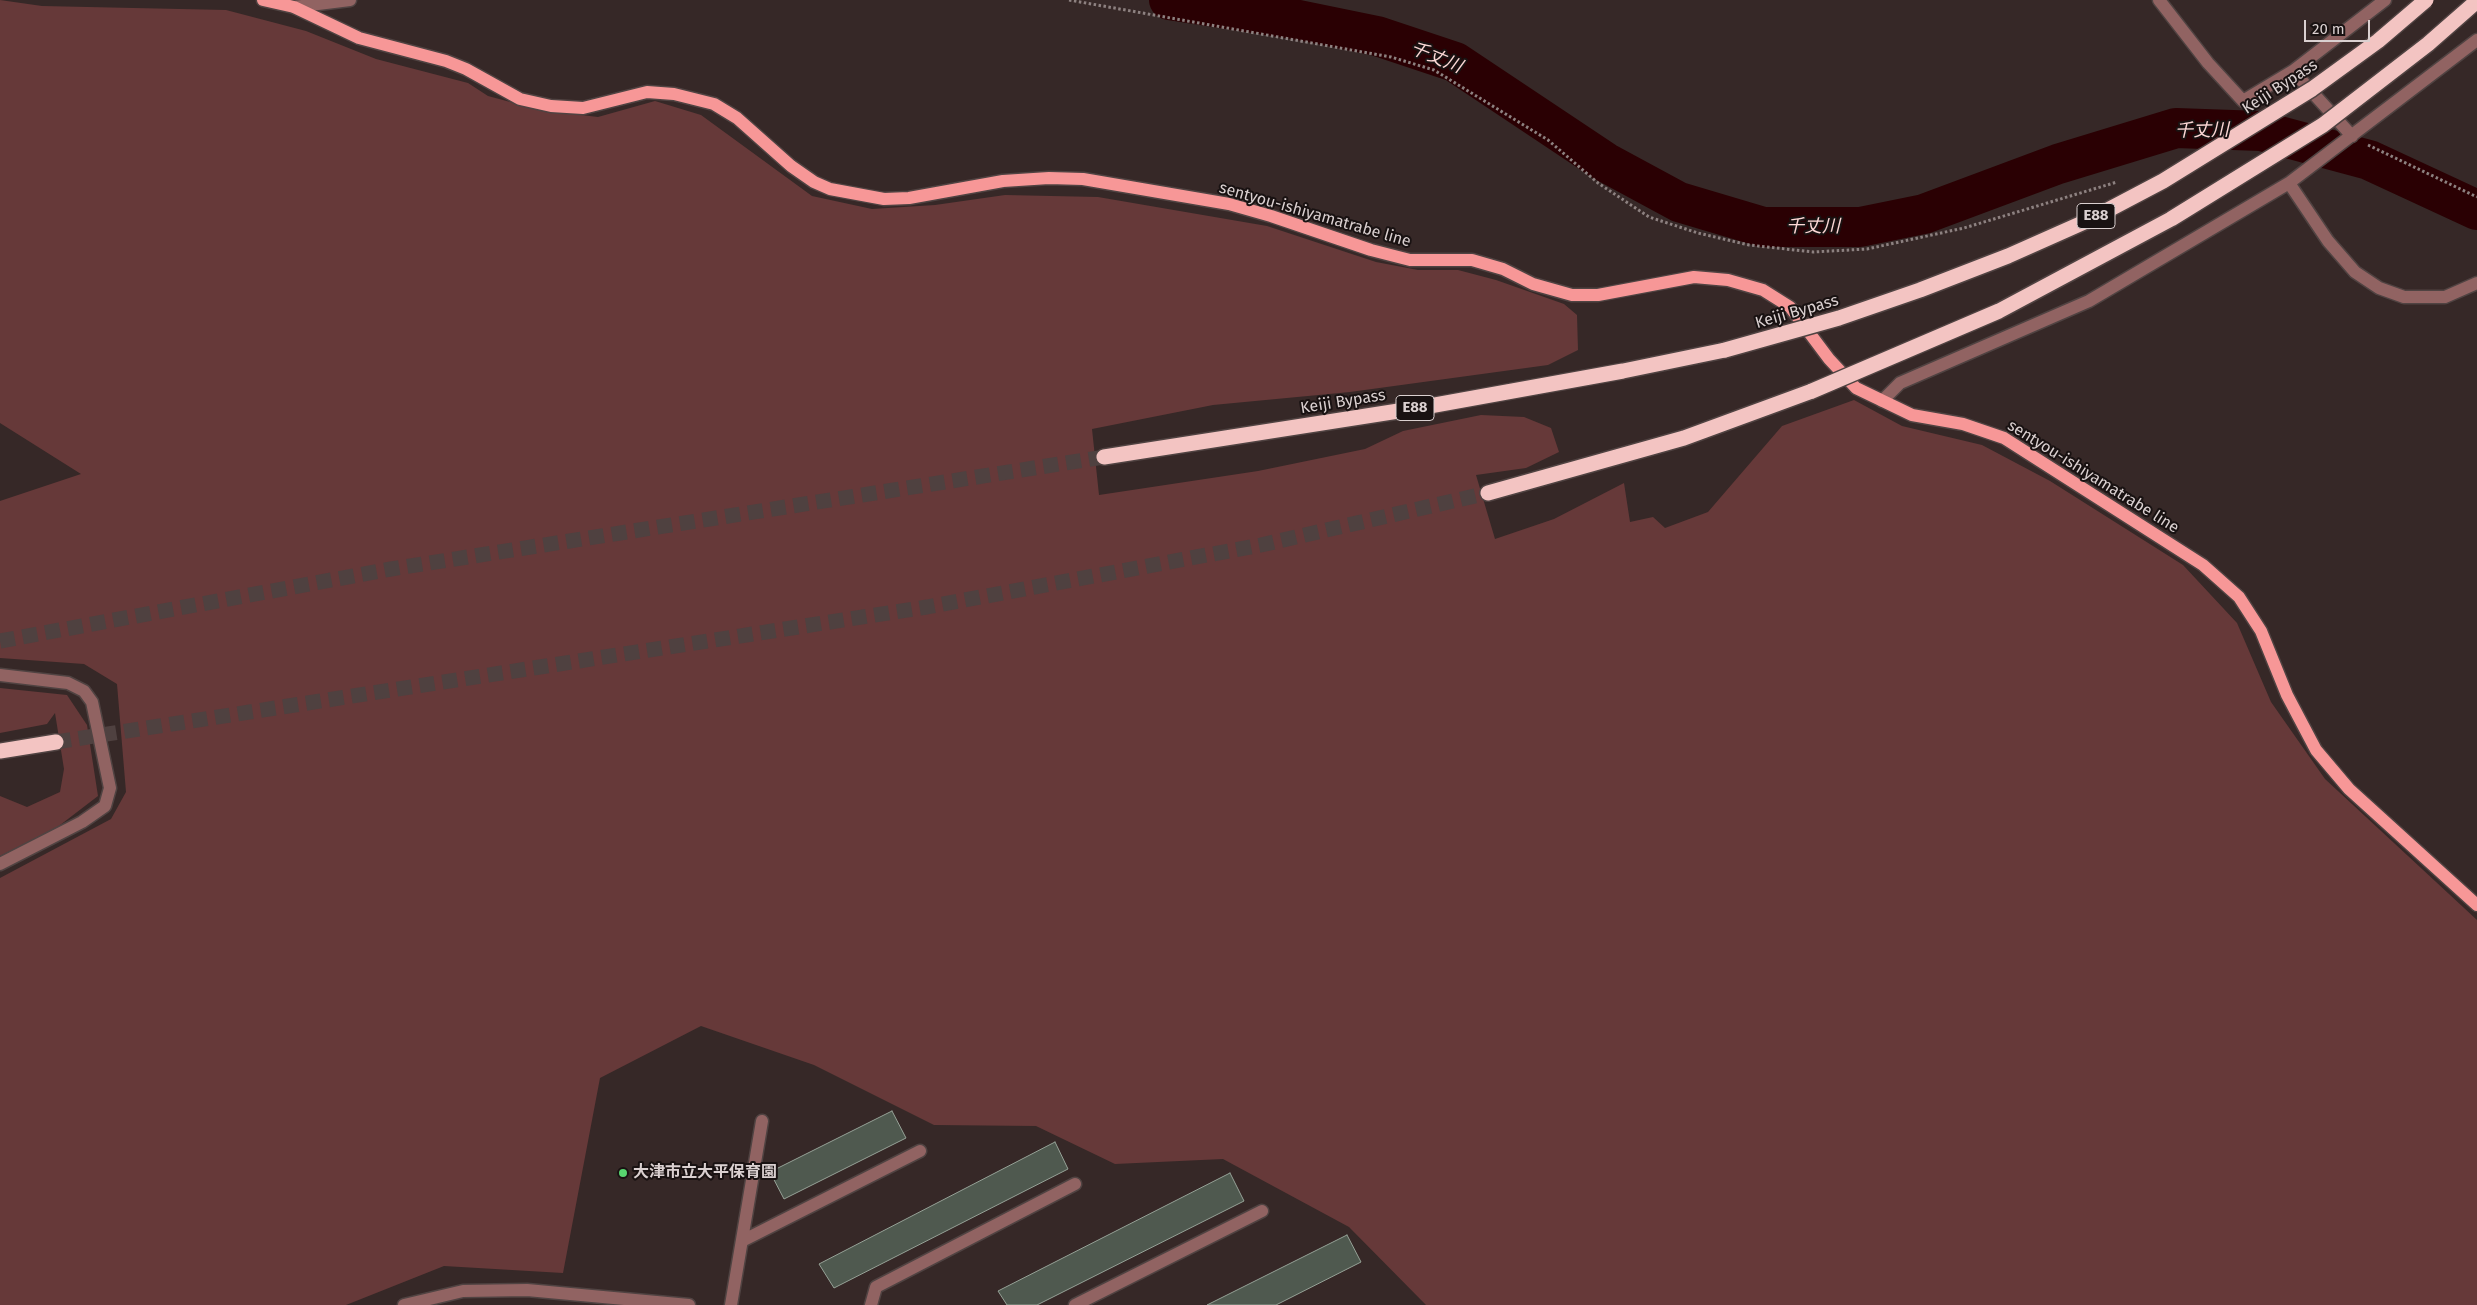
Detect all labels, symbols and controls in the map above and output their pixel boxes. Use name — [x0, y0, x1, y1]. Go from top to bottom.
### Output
scale bar — [2307, 10, 2373, 42]
text: 20 m — [2312, 20, 2345, 38]
water label: 千丈川 — [1407, 38, 1465, 78]
street label: Keiji Bypass — [2239, 56, 2321, 118]
water label: 千丈川 — [2175, 120, 2229, 142]
street label: sentyou-ishiyamatrabe line — [1217, 178, 1413, 252]
road number: E88 — [2077, 204, 2115, 228]
water label: 千丈川 — [1786, 216, 1840, 238]
street label: Keiji Bypass — [1753, 291, 1841, 333]
street label: Keiji Bypass — [1299, 386, 1387, 418]
road number: E88 — [1396, 396, 1434, 420]
street label: sentyou-ishiyamatrabe line — [2004, 416, 2182, 538]
place label: 大津市立大平保育園 — [633, 1163, 777, 1183]
marker: 大津市立大平保育園 — [617, 1167, 629, 1179]

